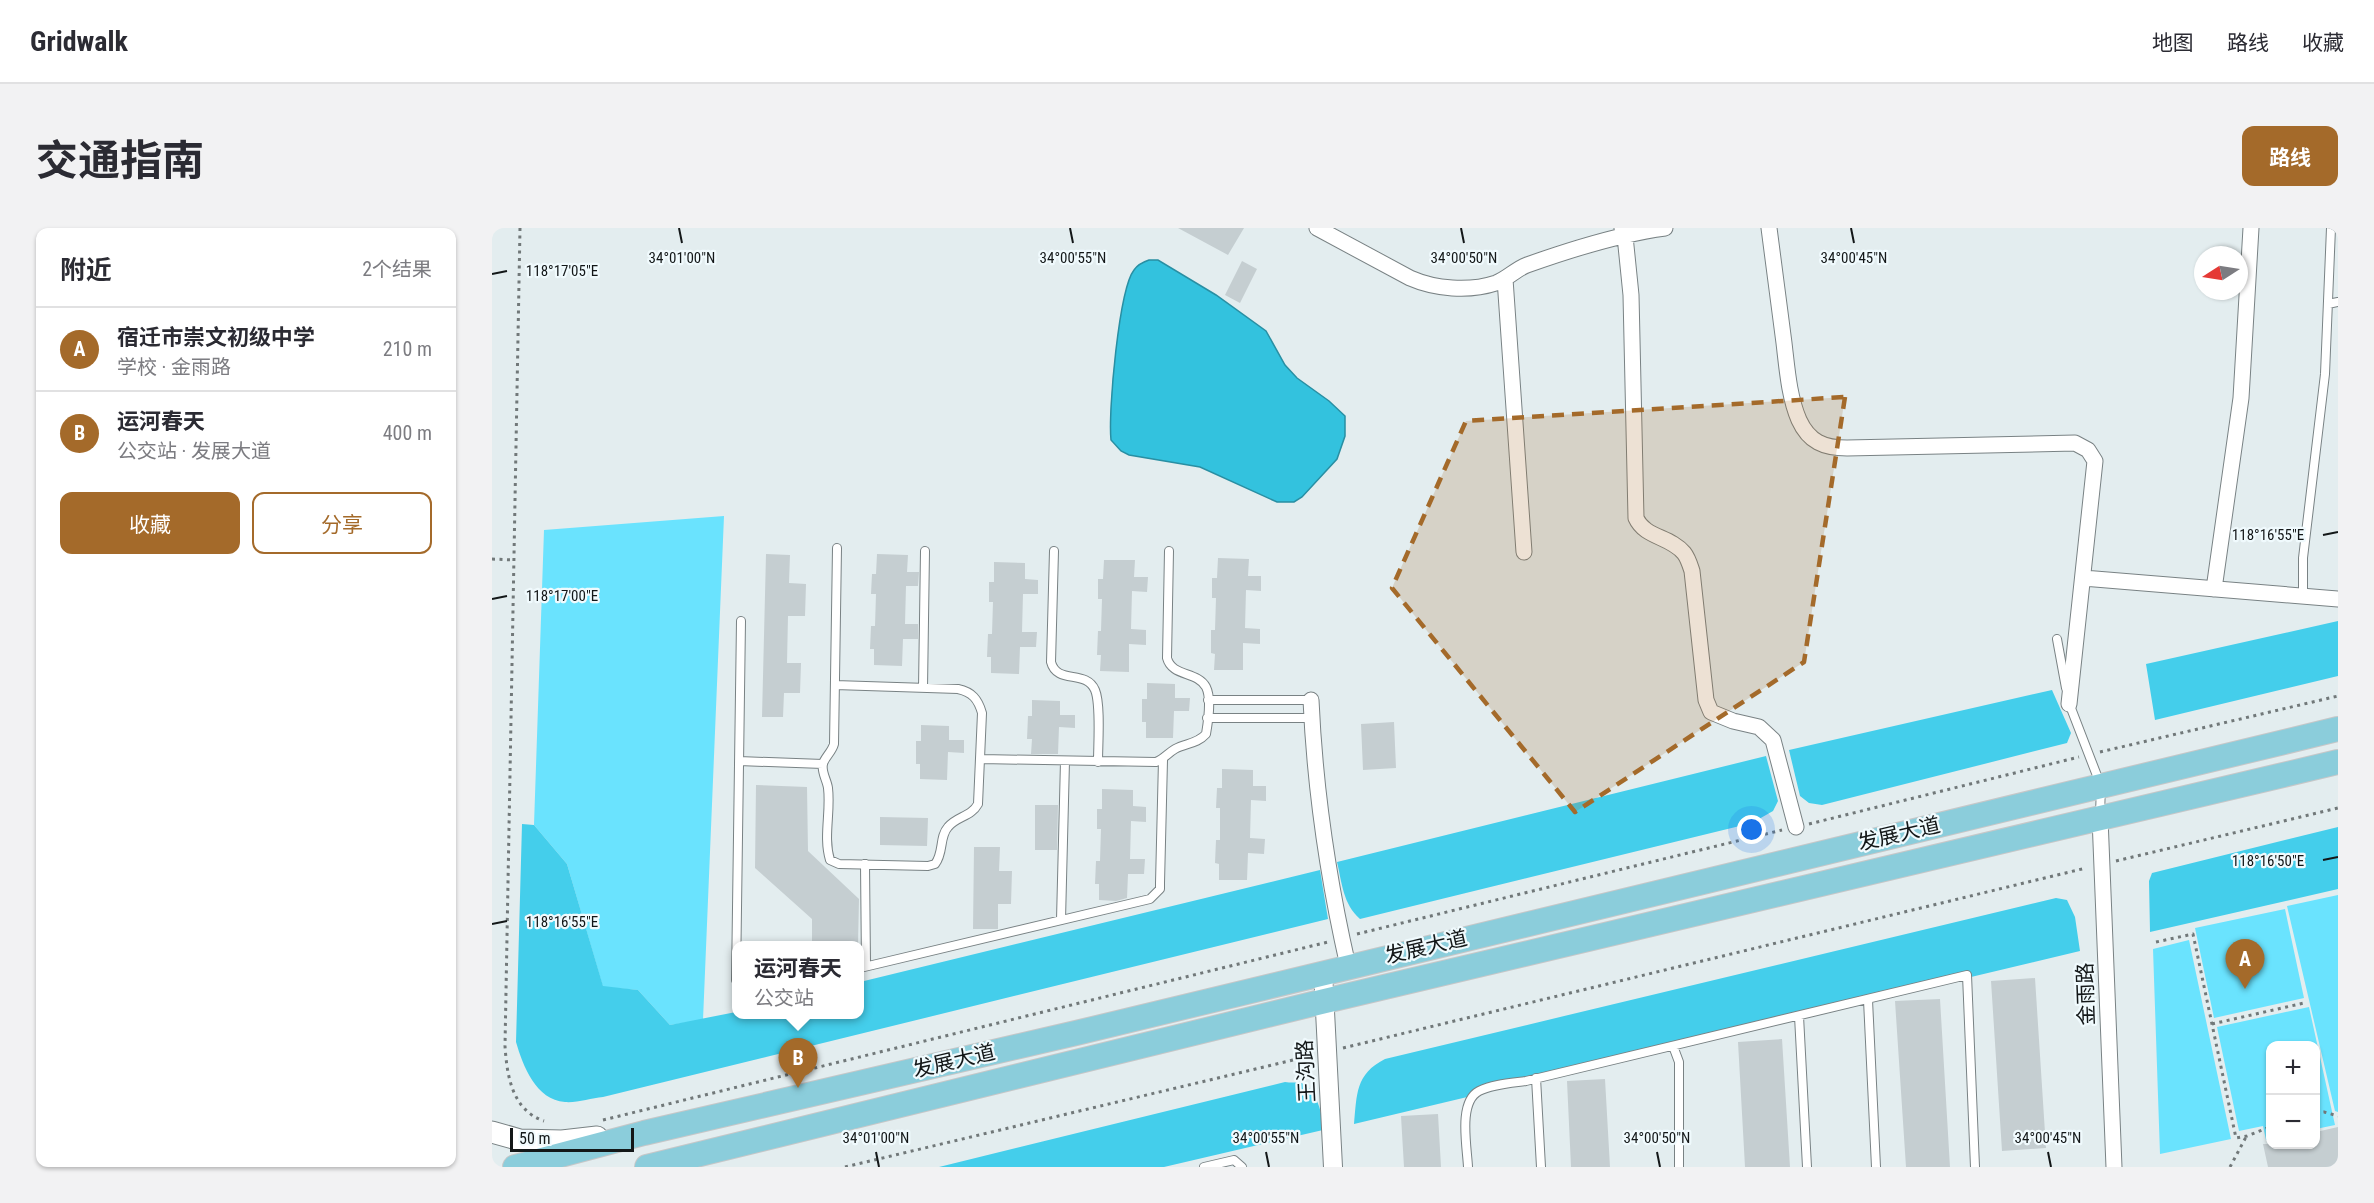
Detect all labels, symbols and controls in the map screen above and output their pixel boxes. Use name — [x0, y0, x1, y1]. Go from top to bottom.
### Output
text: Gridwalk — [30, 25, 128, 58]
text: 地图 — [2152, 31, 2194, 55]
text: 路线 — [2227, 31, 2269, 55]
text: 收藏 — [2302, 31, 2344, 55]
button: 路线 — [2242, 126, 2338, 186]
text: 交通指南 — [36, 136, 204, 185]
north arrow — [2194, 246, 2248, 300]
text: 34°01'00"N — [649, 249, 715, 267]
text: 34°00'55"N — [1040, 249, 1106, 267]
text: 34°00'50"N — [1431, 249, 1497, 267]
text: 34°00'45"N — [1821, 249, 1887, 267]
text: 附近 — [60, 255, 112, 285]
text: 2个结果 — [362, 257, 432, 281]
text: 118°17'05"E — [526, 262, 598, 280]
text: 宿迁市崇文初级中学 — [117, 325, 315, 350]
text: A — [74, 337, 85, 361]
text: 210 m — [383, 337, 432, 361]
text: 学校 · 金雨路 — [117, 355, 231, 379]
text: 运河春天 — [117, 409, 205, 434]
text: B — [74, 421, 85, 445]
text: 400 m — [383, 421, 432, 445]
text: 公交站 · 发展大道 — [117, 439, 271, 463]
button: 收藏 — [60, 492, 240, 554]
button: 分享 — [252, 492, 432, 554]
text: 118°16'55"E — [2232, 526, 2304, 544]
text: 118°17'00"E — [526, 587, 598, 605]
street label: 发展大道 — [1855, 813, 1943, 855]
your location — [1737, 815, 1766, 844]
text: 118°16'50"E — [2232, 852, 2304, 870]
text: 118°16'55"E — [526, 913, 598, 931]
street label: 发展大道 — [1382, 926, 1470, 968]
pin: A — [2226, 940, 2264, 989]
popup — [732, 941, 864, 1019]
text: 运河春天 — [754, 956, 842, 981]
street label: 金雨路 — [2073, 962, 2099, 1026]
text: 公交站 — [754, 986, 814, 1010]
pin: B — [778, 1038, 818, 1088]
street label: 王沟路 — [1292, 1039, 1320, 1103]
street label: 发展大道 — [910, 1040, 998, 1082]
map controls — [2266, 1041, 2320, 1149]
button: + — [2266, 1041, 2320, 1095]
button: − — [2266, 1095, 2320, 1149]
scale bar — [510, 1125, 634, 1152]
text: 50 m — [519, 1129, 551, 1148]
text: 34°01'00"N — [843, 1129, 909, 1147]
text: 34°00'55"N — [1233, 1129, 1299, 1147]
text: 34°00'50"N — [1624, 1129, 1690, 1147]
text: 34°00'45"N — [2015, 1129, 2081, 1147]

